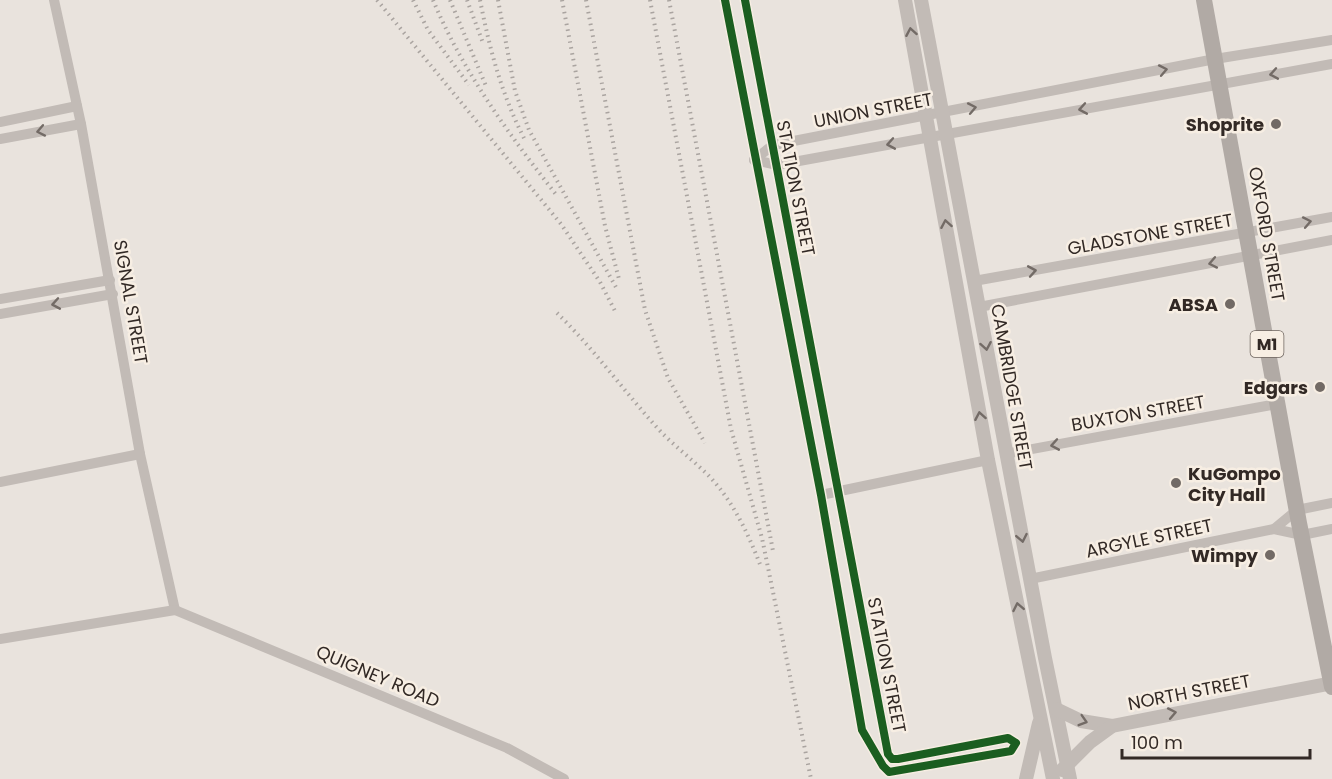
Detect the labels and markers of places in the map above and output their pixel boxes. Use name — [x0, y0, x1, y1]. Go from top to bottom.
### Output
place label: Shoprite — [1186, 112, 1264, 137]
marker: Shoprite — [1269, 117, 1283, 131]
place label: ABSA — [1169, 292, 1218, 317]
marker: ABSA — [1223, 297, 1237, 311]
place label: Edgars — [1244, 375, 1308, 400]
marker: Edgars — [1313, 380, 1327, 394]
place label: KuGompo City Hall — [1188, 461, 1281, 507]
marker: KuGompo City Hall — [1169, 476, 1183, 490]
place label: Wimpy — [1191, 543, 1259, 568]
marker: Wimpy — [1263, 548, 1277, 562]

